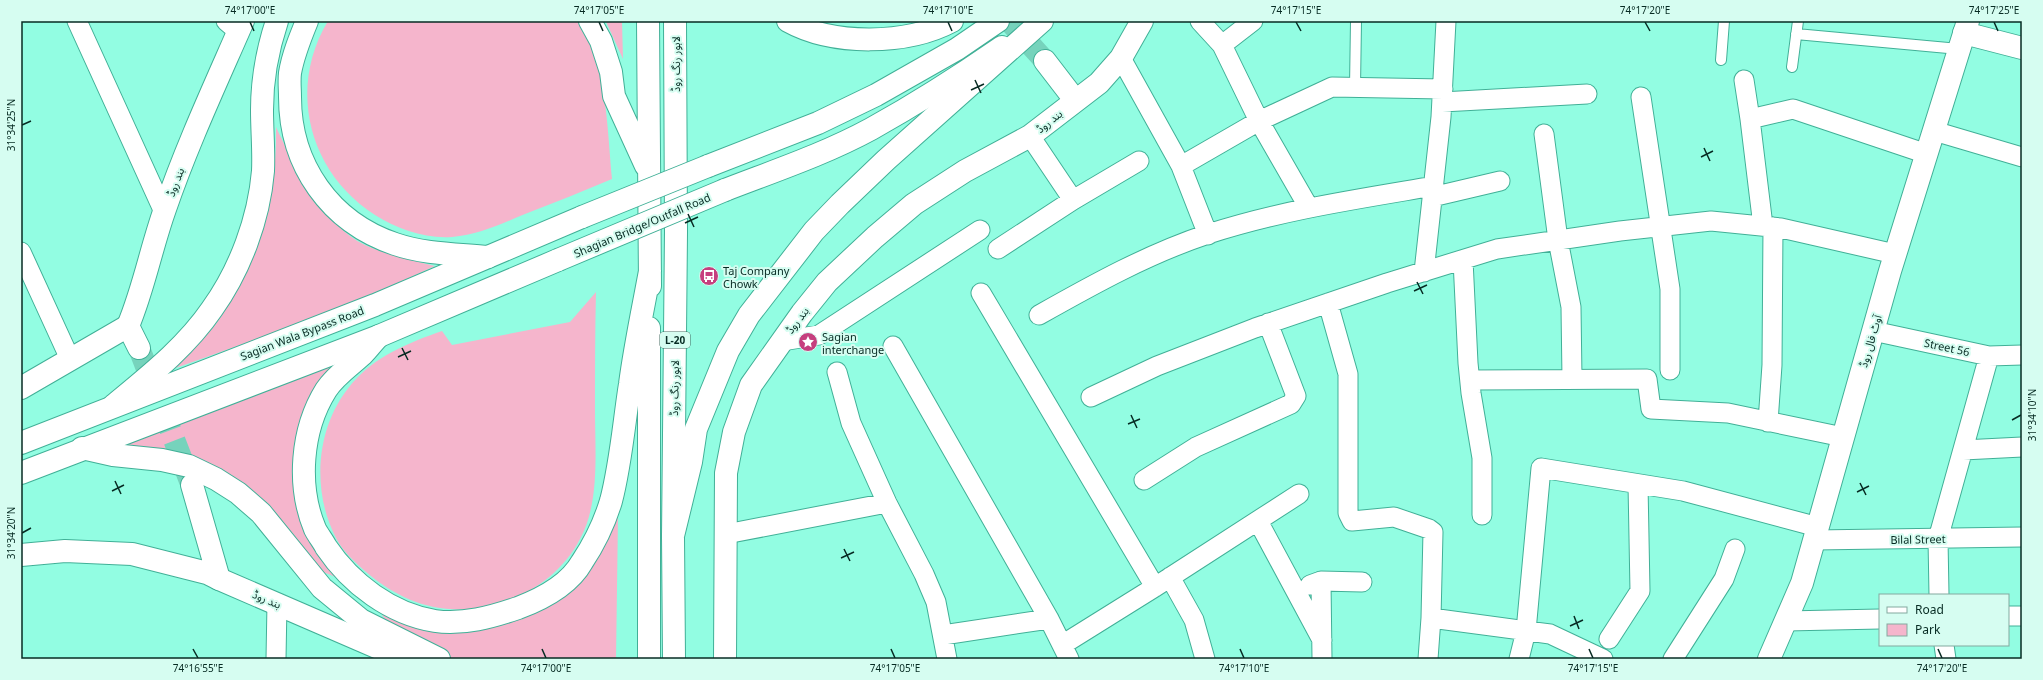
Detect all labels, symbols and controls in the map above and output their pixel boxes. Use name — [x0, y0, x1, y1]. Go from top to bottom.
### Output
text: 74°17'00"E — [225, 3, 275, 17]
text: 74°17'05"E — [574, 3, 624, 17]
text: 74°17'10"E — [923, 3, 973, 17]
text: 74°17'15"E — [1271, 3, 1321, 17]
text: 74°17'20"E — [1620, 3, 1670, 17]
text: 74°17'25"E — [1969, 3, 2019, 17]
street label: لاہور رنگ روڈ — [668, 36, 683, 92]
text: 31°34'25"N — [4, 99, 18, 151]
street label: بند روڈ — [1033, 106, 1065, 136]
street label: بند روڈ — [163, 165, 187, 199]
street label: Shagian Bridge/Outfall Road — [571, 189, 713, 261]
place label: Taj Company Chowk — [723, 263, 790, 291]
bus stop icon: Taj Company Chowk — [698, 265, 720, 287]
street label: Sagian Wala Bypass Road — [238, 302, 366, 364]
street label: بند روڈ — [782, 304, 812, 336]
street label: آوٹ فال روڈ — [1855, 312, 1885, 369]
place label: Sagian interchange — [822, 329, 884, 357]
place icon: Sagian interchange — [797, 331, 819, 353]
road number: L-20 — [660, 332, 690, 348]
street label: Street 56 — [1923, 335, 1971, 359]
street label: لاہور رنگ روڈ — [666, 360, 682, 416]
text: 31°34'10"N — [2025, 389, 2039, 441]
text: 31°34'20"N — [4, 507, 18, 559]
street label: Bilal Street — [1890, 531, 1946, 547]
street label: بند روڈ — [250, 586, 284, 612]
legend — [1879, 594, 2009, 646]
text: Road — [1915, 601, 1944, 618]
text: Park — [1915, 621, 1941, 638]
text: 74°16'55"E — [173, 661, 223, 675]
text: 74°17'00"E — [521, 661, 571, 675]
text: 74°17'05"E — [870, 661, 920, 675]
text: 74°17'10"E — [1219, 661, 1269, 675]
text: 74°17'15"E — [1568, 661, 1618, 675]
text: 74°17'20"E — [1917, 661, 1967, 675]

